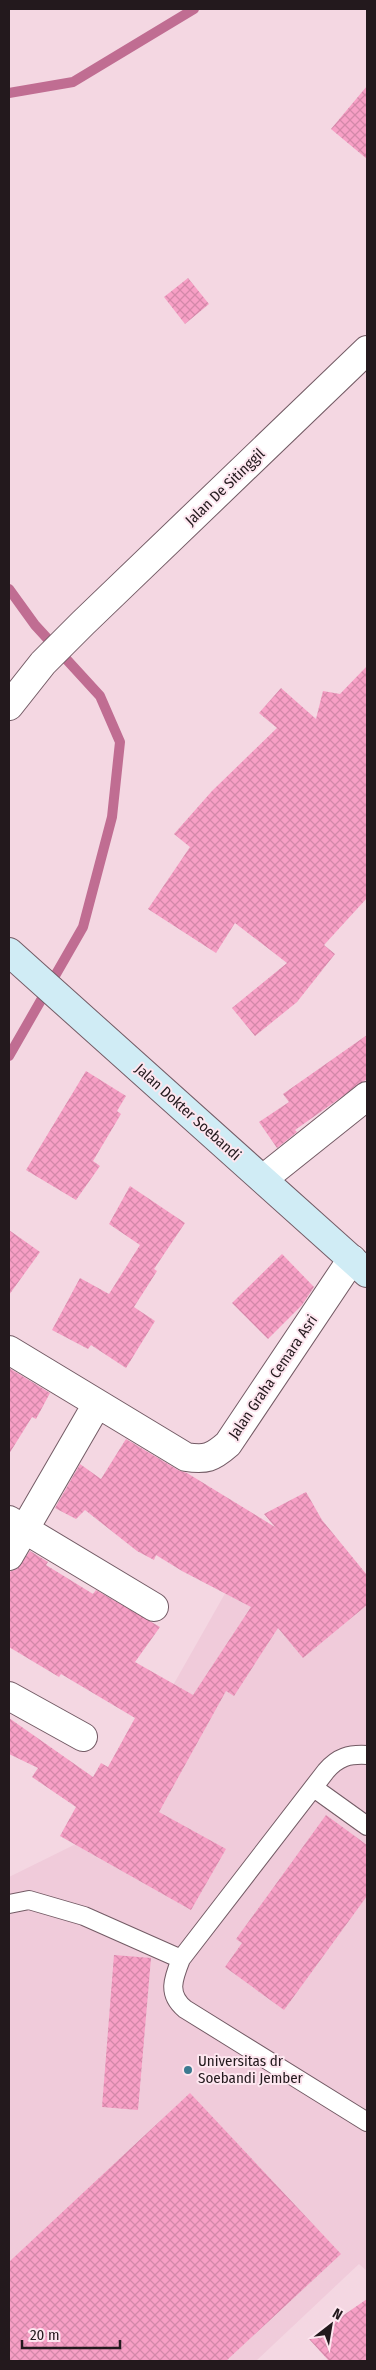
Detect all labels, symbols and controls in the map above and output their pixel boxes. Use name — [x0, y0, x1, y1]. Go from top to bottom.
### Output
street label: Jalan De Sitinggil — [182, 445, 268, 529]
street label: Jalan Dokter Soebandi — [131, 1060, 245, 1164]
street label: Jalan Graha Cemara Asri — [225, 1311, 321, 1443]
place label: Universitas dr Soebandi Jember — [198, 2052, 304, 2087]
marker: Universitas dr Soebandi Jember — [182, 2064, 194, 2076]
north arrow — [306, 2300, 356, 2350]
text: N — [329, 2305, 345, 2324]
scale bar — [22, 2318, 120, 2350]
text: 20 m — [30, 2326, 60, 2344]

